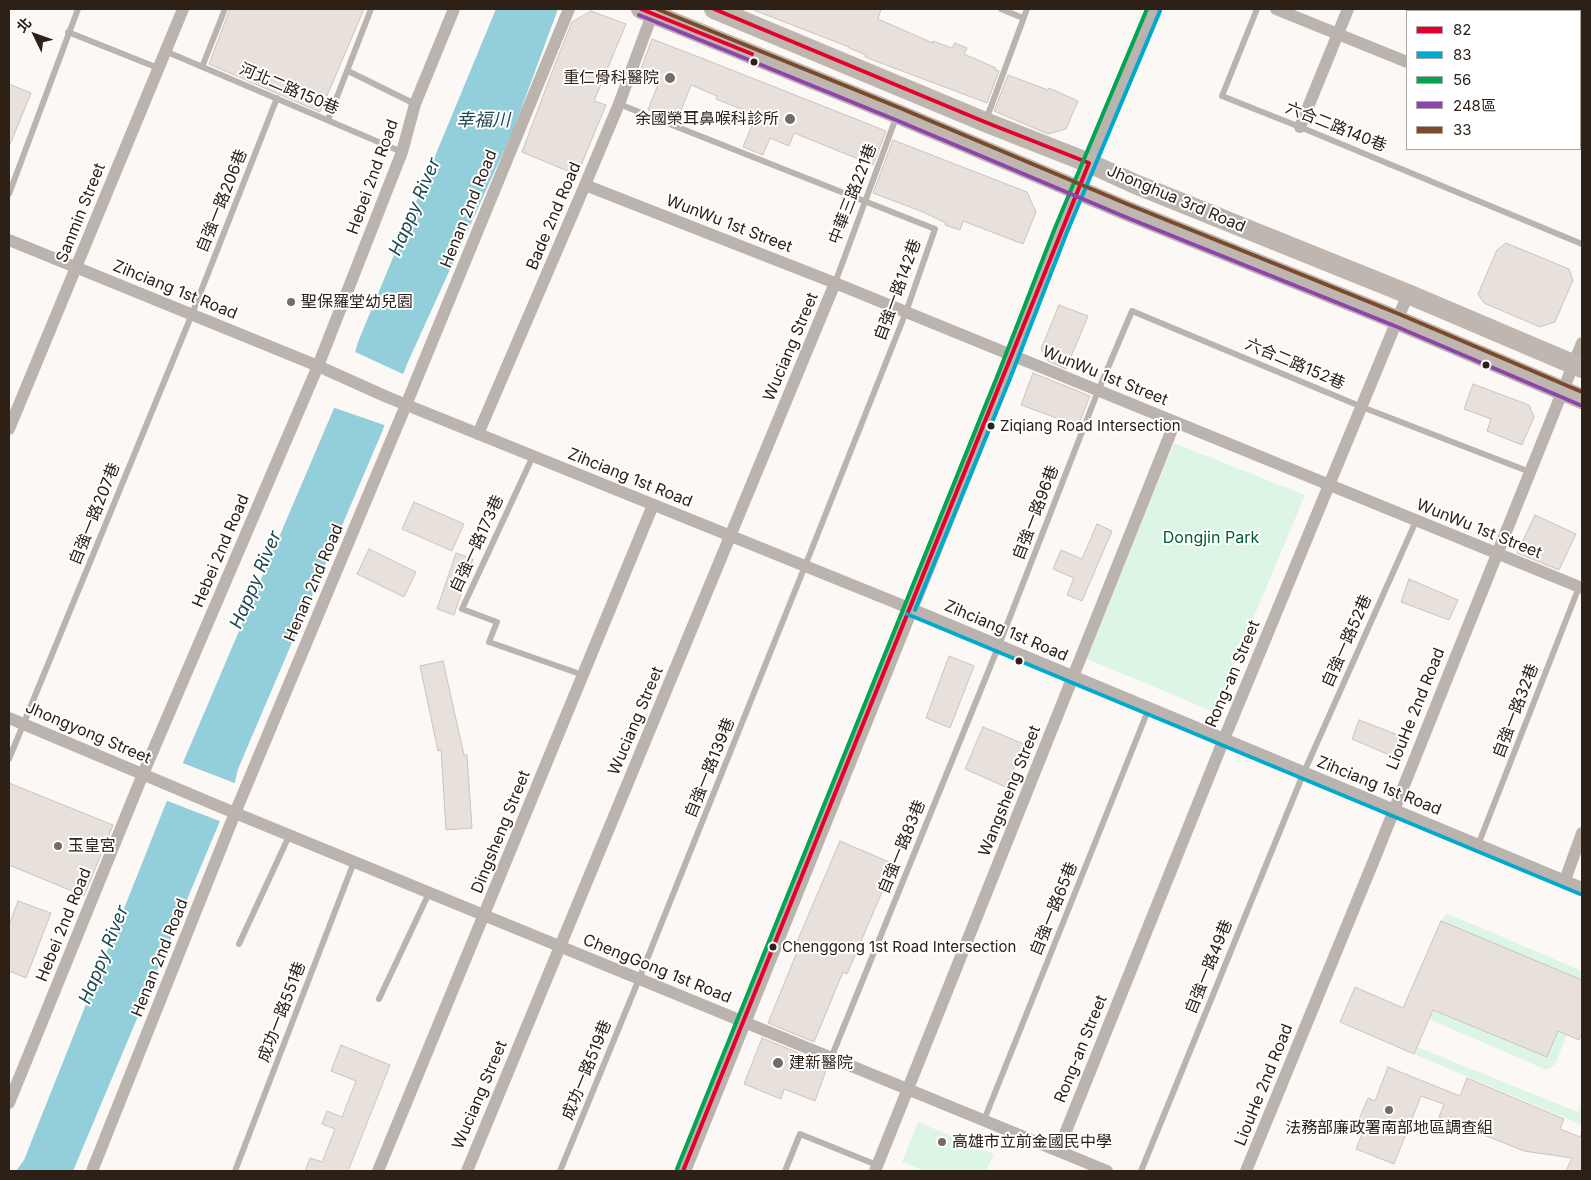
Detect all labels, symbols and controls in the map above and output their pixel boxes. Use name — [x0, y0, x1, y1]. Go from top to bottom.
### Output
north arrow — [10, 10, 60, 60]
legend — [1406, 10, 1581, 150]
text: 北 — [12, 14, 34, 36]
text: 82 — [1453, 20, 1471, 39]
text: 83 — [1453, 45, 1472, 64]
unlabelled marker — [749, 57, 759, 67]
street label: 河北二路150巷 — [236, 59, 342, 119]
place label: 重仁骨科醫院 — [563, 68, 659, 88]
text: 56 — [1453, 70, 1471, 89]
marker: 重仁骨科醫院 — [663, 71, 677, 85]
text: 248區 — [1453, 96, 1496, 115]
street label: 六合二路140巷 — [1283, 98, 1389, 156]
place label: 余國榮耳鼻喉科診所 — [635, 109, 779, 129]
water label: 幸福川 — [456, 110, 510, 132]
marker: 余國榮耳鼻喉科診所 — [783, 112, 797, 126]
street label: Hebei 2nd Road — [343, 117, 403, 237]
text: 33 — [1453, 120, 1472, 139]
street label: 中華三路221巷 — [825, 141, 881, 247]
street label: 自強一路206巷 — [193, 147, 251, 255]
street label: Henan 2nd Road — [437, 147, 501, 271]
water label: Happy River — [385, 155, 445, 259]
street label: Bade 2nd Road — [523, 159, 585, 273]
street label: Sanmin Street — [52, 160, 110, 266]
street label: Jhonghua 3rd Road — [1104, 161, 1248, 237]
street label: WunWu 1st Street — [663, 191, 795, 257]
street label: 自強一路142巷 — [871, 237, 925, 343]
street label: Zihciang 1st Road — [110, 256, 240, 324]
street label: Wuciang Street — [759, 290, 823, 404]
place label: 聖保羅堂幼兒園 — [301, 292, 413, 312]
marker: 聖保羅堂幼兒園 — [285, 296, 297, 308]
street label: 六合二路152巷 — [1242, 334, 1348, 394]
street label: WunWu 1st Street — [1040, 342, 1170, 410]
unlabelled marker — [1481, 360, 1491, 370]
place label: Ziqiang Road Intersection — [1000, 417, 1181, 435]
marker: Ziqiang Road Intersection — [986, 421, 996, 431]
street label: Zihciang 1st Road — [565, 444, 695, 512]
street label: 自強一路207巷 — [66, 460, 124, 568]
street label: 自強一路96巷 — [1009, 463, 1063, 563]
street label: Hebei 2nd Road — [189, 492, 253, 610]
street label: 自強一路173巷 — [446, 492, 508, 596]
street label: WunWu 1st Street — [1414, 495, 1544, 563]
street label: Henan 2nd Road — [281, 521, 347, 645]
water label: Happy River — [226, 528, 286, 632]
park label: Dongjin Park — [1163, 528, 1259, 548]
street label: 自強一路52巷 — [1318, 592, 1376, 690]
street label: Zihciang 1st Road — [941, 596, 1071, 666]
street label: Rong-an Street — [1202, 618, 1264, 730]
street label: LiouHe 2nd Road — [1383, 645, 1449, 773]
unlabelled marker — [1014, 656, 1024, 666]
street label: 自強一路32巷 — [1489, 661, 1543, 761]
street label: Wuciang Street — [604, 664, 668, 778]
street label: Jhongyong Street — [22, 698, 154, 768]
street label: 自強一路139巷 — [681, 715, 739, 821]
street label: Wangsheng Street — [975, 723, 1045, 859]
street label: Zihciang 1st Road — [1314, 752, 1444, 820]
street label: Dingsheng Street — [468, 768, 534, 896]
street label: 自強一路83巷 — [874, 797, 930, 897]
place label: 玉皇宮 — [68, 836, 116, 856]
marker: 玉皇宮 — [52, 840, 64, 852]
street label: 自強一路65巷 — [1026, 859, 1082, 959]
street label: Hebei 2nd Road — [32, 865, 96, 985]
street label: Henan 2nd Road — [128, 896, 192, 1020]
water label: Happy River — [74, 903, 134, 1007]
street label: 自強一路49巷 — [1181, 917, 1237, 1017]
street label: ChengGong 1st Road — [580, 930, 734, 1008]
place label: Chenggong 1st Road Intersection — [782, 938, 1016, 956]
marker: Chenggong 1st Road Intersection — [768, 942, 778, 952]
street label: 成功一路551巷 — [254, 959, 310, 1065]
street label: Rong-an Street — [1051, 992, 1111, 1106]
street label: 成功一路519巷 — [558, 1017, 616, 1123]
street label: LiouHe 2nd Road — [1231, 1021, 1297, 1149]
street label: Wuciang Street — [448, 1038, 512, 1152]
place label: 建新醫院 — [789, 1053, 853, 1073]
marker: 建新醫院 — [771, 1056, 785, 1070]
marker: 法務部廉政署南部地區調查組 — [1383, 1104, 1395, 1116]
place label: 法務部廉政署南部地區調查組 — [1285, 1118, 1493, 1138]
place label: 高雄市立前金國民中學 — [952, 1132, 1112, 1152]
marker: 高雄市立前金國民中學 — [936, 1136, 948, 1148]

